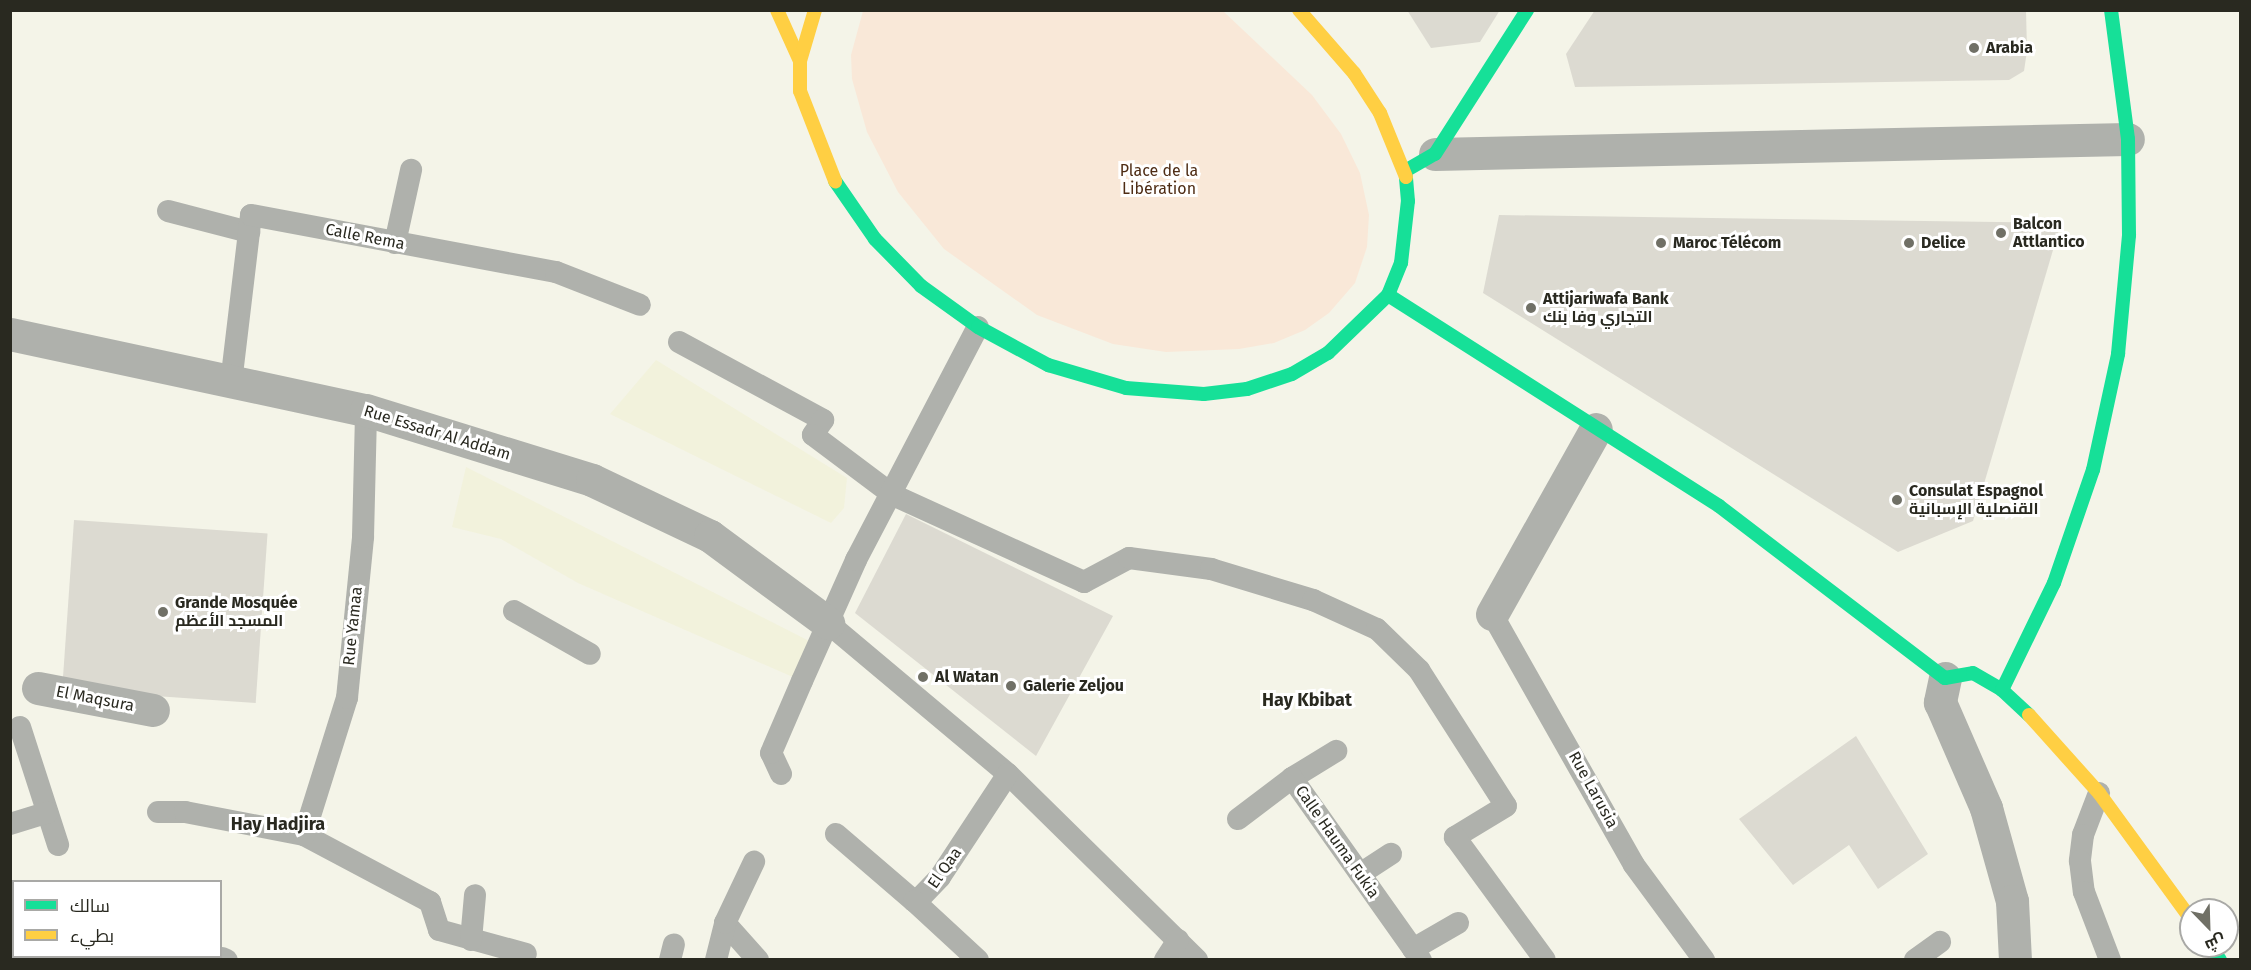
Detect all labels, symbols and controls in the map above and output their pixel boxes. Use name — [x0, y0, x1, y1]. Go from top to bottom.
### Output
place label: Arabia — [1986, 38, 2033, 58]
marker: Arabia — [1967, 41, 1981, 55]
park label: Place de la Libération — [1120, 161, 1198, 199]
place label: Balcon Attlantico — [2013, 214, 2085, 252]
street label: Calle Rema — [324, 220, 406, 254]
marker: Balcon Attlantico — [1994, 226, 2008, 240]
place label: Maroc Télécom — [1673, 233, 1781, 253]
place label: Delice — [1921, 233, 1966, 253]
marker: Maroc Télécom — [1654, 236, 1668, 250]
marker: Delice — [1902, 236, 1916, 250]
place label: Attijariwafa Bank التجاري وفا بنك — [1543, 289, 1669, 327]
marker: Attijariwafa Bank التجاري وفا بنك — [1524, 301, 1538, 315]
street label: Rue Essadr Al Addam — [361, 402, 513, 464]
place label: Consulat Espagnol القنصلية الإسبانية — [1909, 481, 2043, 519]
marker: Consulat Espagnol القنصلية الإسبانية — [1890, 493, 1904, 507]
street label: Rue Yamaa — [339, 586, 367, 666]
place label: Grande Mosquée المسجد الأعظم — [175, 593, 297, 631]
marker: Grande Mosquée المسجد الأعظم — [156, 605, 170, 619]
place label: Al Watan — [935, 667, 999, 687]
marker: Al Watan — [916, 670, 930, 684]
place label: Galerie Zeljou — [1023, 676, 1124, 696]
marker: Galerie Zeljou — [1004, 679, 1018, 693]
street label: El Maqsura — [54, 682, 136, 716]
district label: Hay Kbibat — [1262, 689, 1352, 711]
street label: Rue Larusia — [1564, 748, 1622, 832]
street label: Calle Hauma Fukia — [1291, 782, 1383, 902]
district label: Hay Hadjira — [231, 813, 325, 835]
street label: El Qaa — [924, 844, 966, 892]
legend — [12, 880, 222, 958]
text: سالك — [70, 895, 110, 917]
north arrow — [2179, 898, 2239, 958]
text: بطيء — [70, 925, 114, 947]
text: ش — [2202, 930, 2229, 956]

